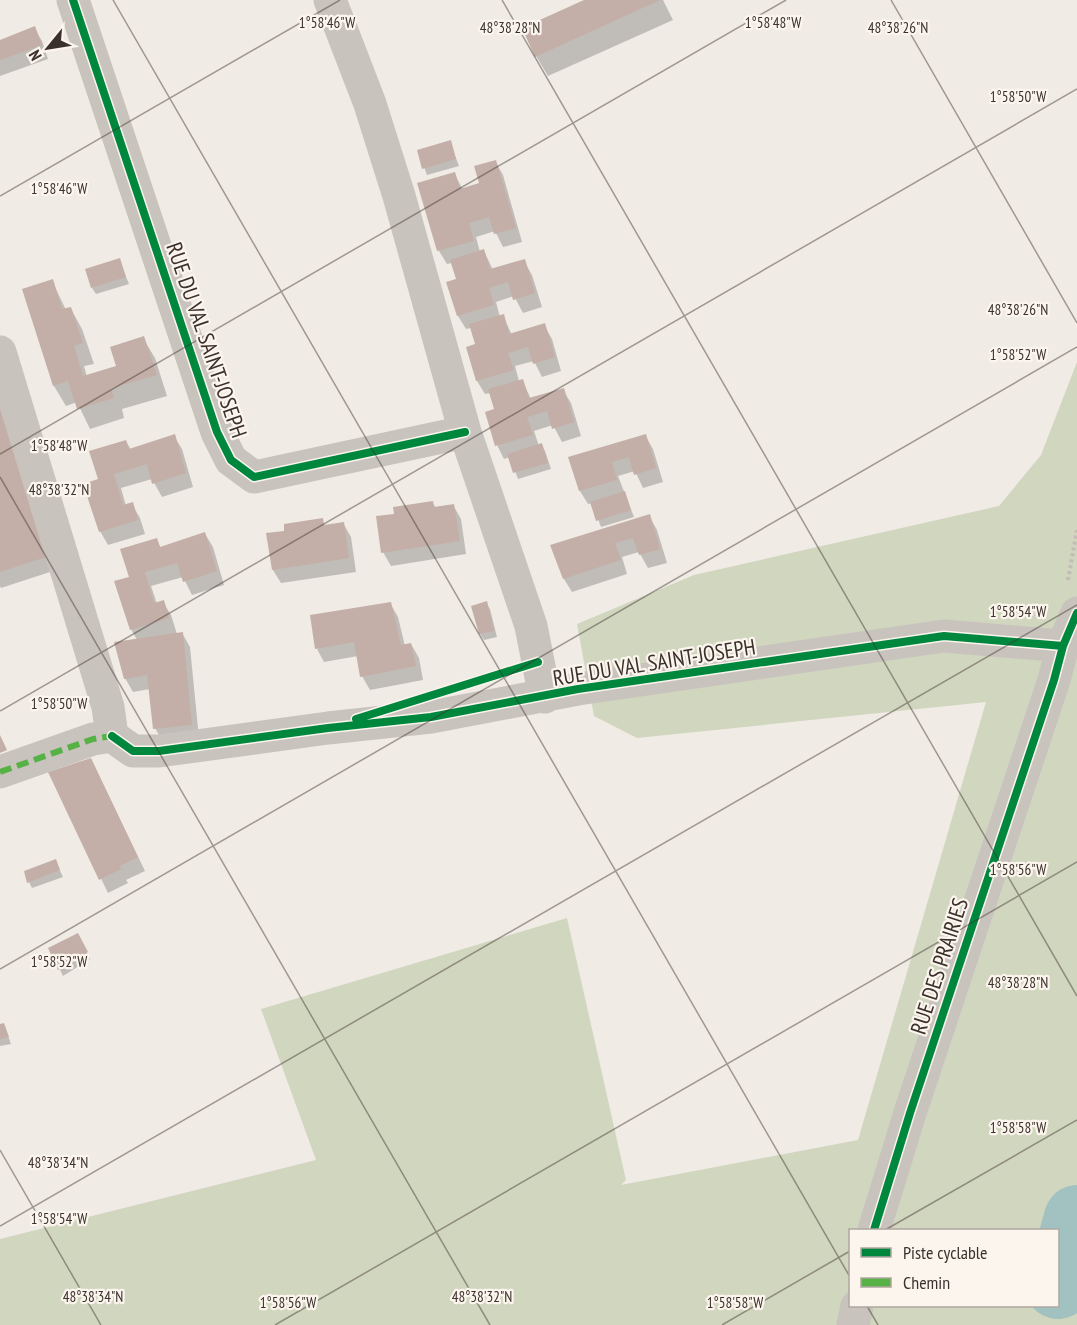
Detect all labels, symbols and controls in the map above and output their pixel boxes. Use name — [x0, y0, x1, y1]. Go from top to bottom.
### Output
text: 1°58'46"W — [299, 13, 355, 32]
text: 1°58'48"W — [745, 13, 801, 32]
north arrow — [18, 18, 78, 78]
text: 48°38'28"N — [480, 18, 540, 37]
text: 48°38'26"N — [868, 18, 928, 37]
text: N — [24, 47, 46, 64]
text: 1°58'50"W — [990, 87, 1046, 106]
text: 1°58'46"W — [31, 179, 87, 198]
street label: RUE DU VAL SAINT-JOSEPH — [160, 239, 254, 441]
text: 48°38'26"N — [988, 300, 1048, 319]
text: 1°58'52"W — [990, 345, 1046, 364]
text: 1°58'48"W — [31, 436, 87, 455]
text: 48°38'32"N — [29, 480, 89, 499]
text: 1°58'54"W — [990, 602, 1046, 621]
street label: RUE DU VAL SAINT-JOSEPH — [551, 632, 757, 692]
text: 1°58'50"W — [31, 694, 87, 713]
text: 1°58'56"W — [990, 860, 1046, 879]
street label: RUE DES PRAIRIES — [904, 895, 974, 1037]
text: 1°58'52"W — [31, 952, 87, 971]
text: 48°38'28"N — [988, 973, 1048, 992]
text: 1°58'58"W — [990, 1118, 1046, 1137]
text: 48°38'34"N — [28, 1153, 88, 1172]
text: 1°58'54"W — [31, 1209, 87, 1228]
legend — [849, 1229, 1059, 1307]
text: Piste cyclable — [903, 1241, 987, 1264]
text: Chemin — [903, 1271, 950, 1294]
text: 48°38'34"N — [63, 1287, 123, 1306]
text: 48°38'32"N — [452, 1287, 512, 1306]
text: 1°58'56"W — [260, 1293, 316, 1312]
text: 1°58'58"W — [707, 1293, 763, 1312]

